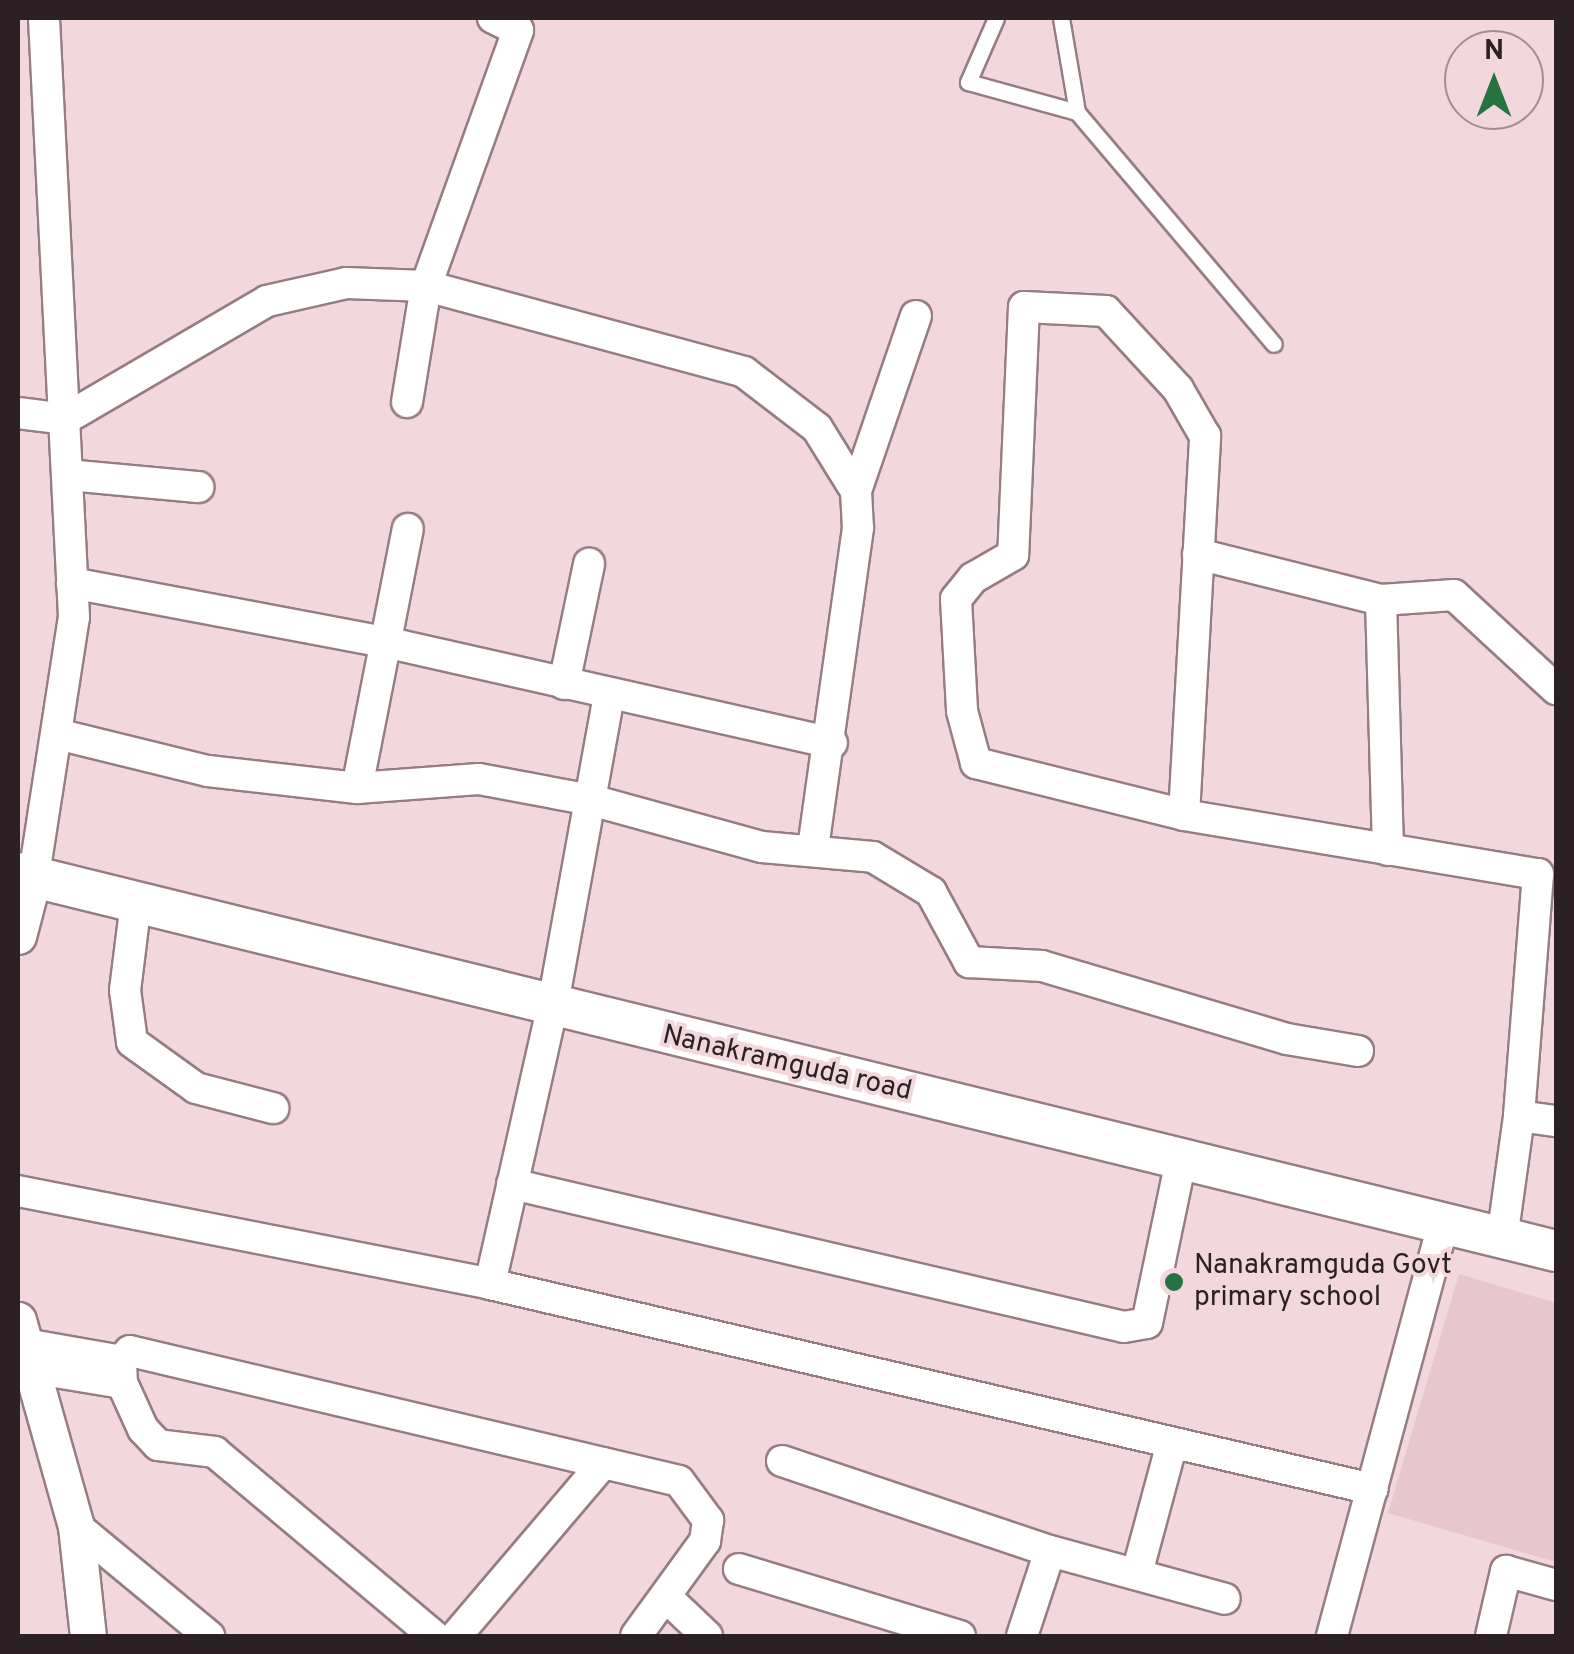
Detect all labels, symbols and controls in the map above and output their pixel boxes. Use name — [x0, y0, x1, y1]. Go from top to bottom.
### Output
north arrow — [1444, 30, 1544, 130]
text: N — [1484, 34, 1504, 70]
street label: Nanakramguda road — [659, 1019, 915, 1109]
place label: Nanakramguda Govt primary school — [1194, 1249, 1452, 1315]
marker: Nanakramguda Govt primary school — [1163, 1271, 1185, 1293]

